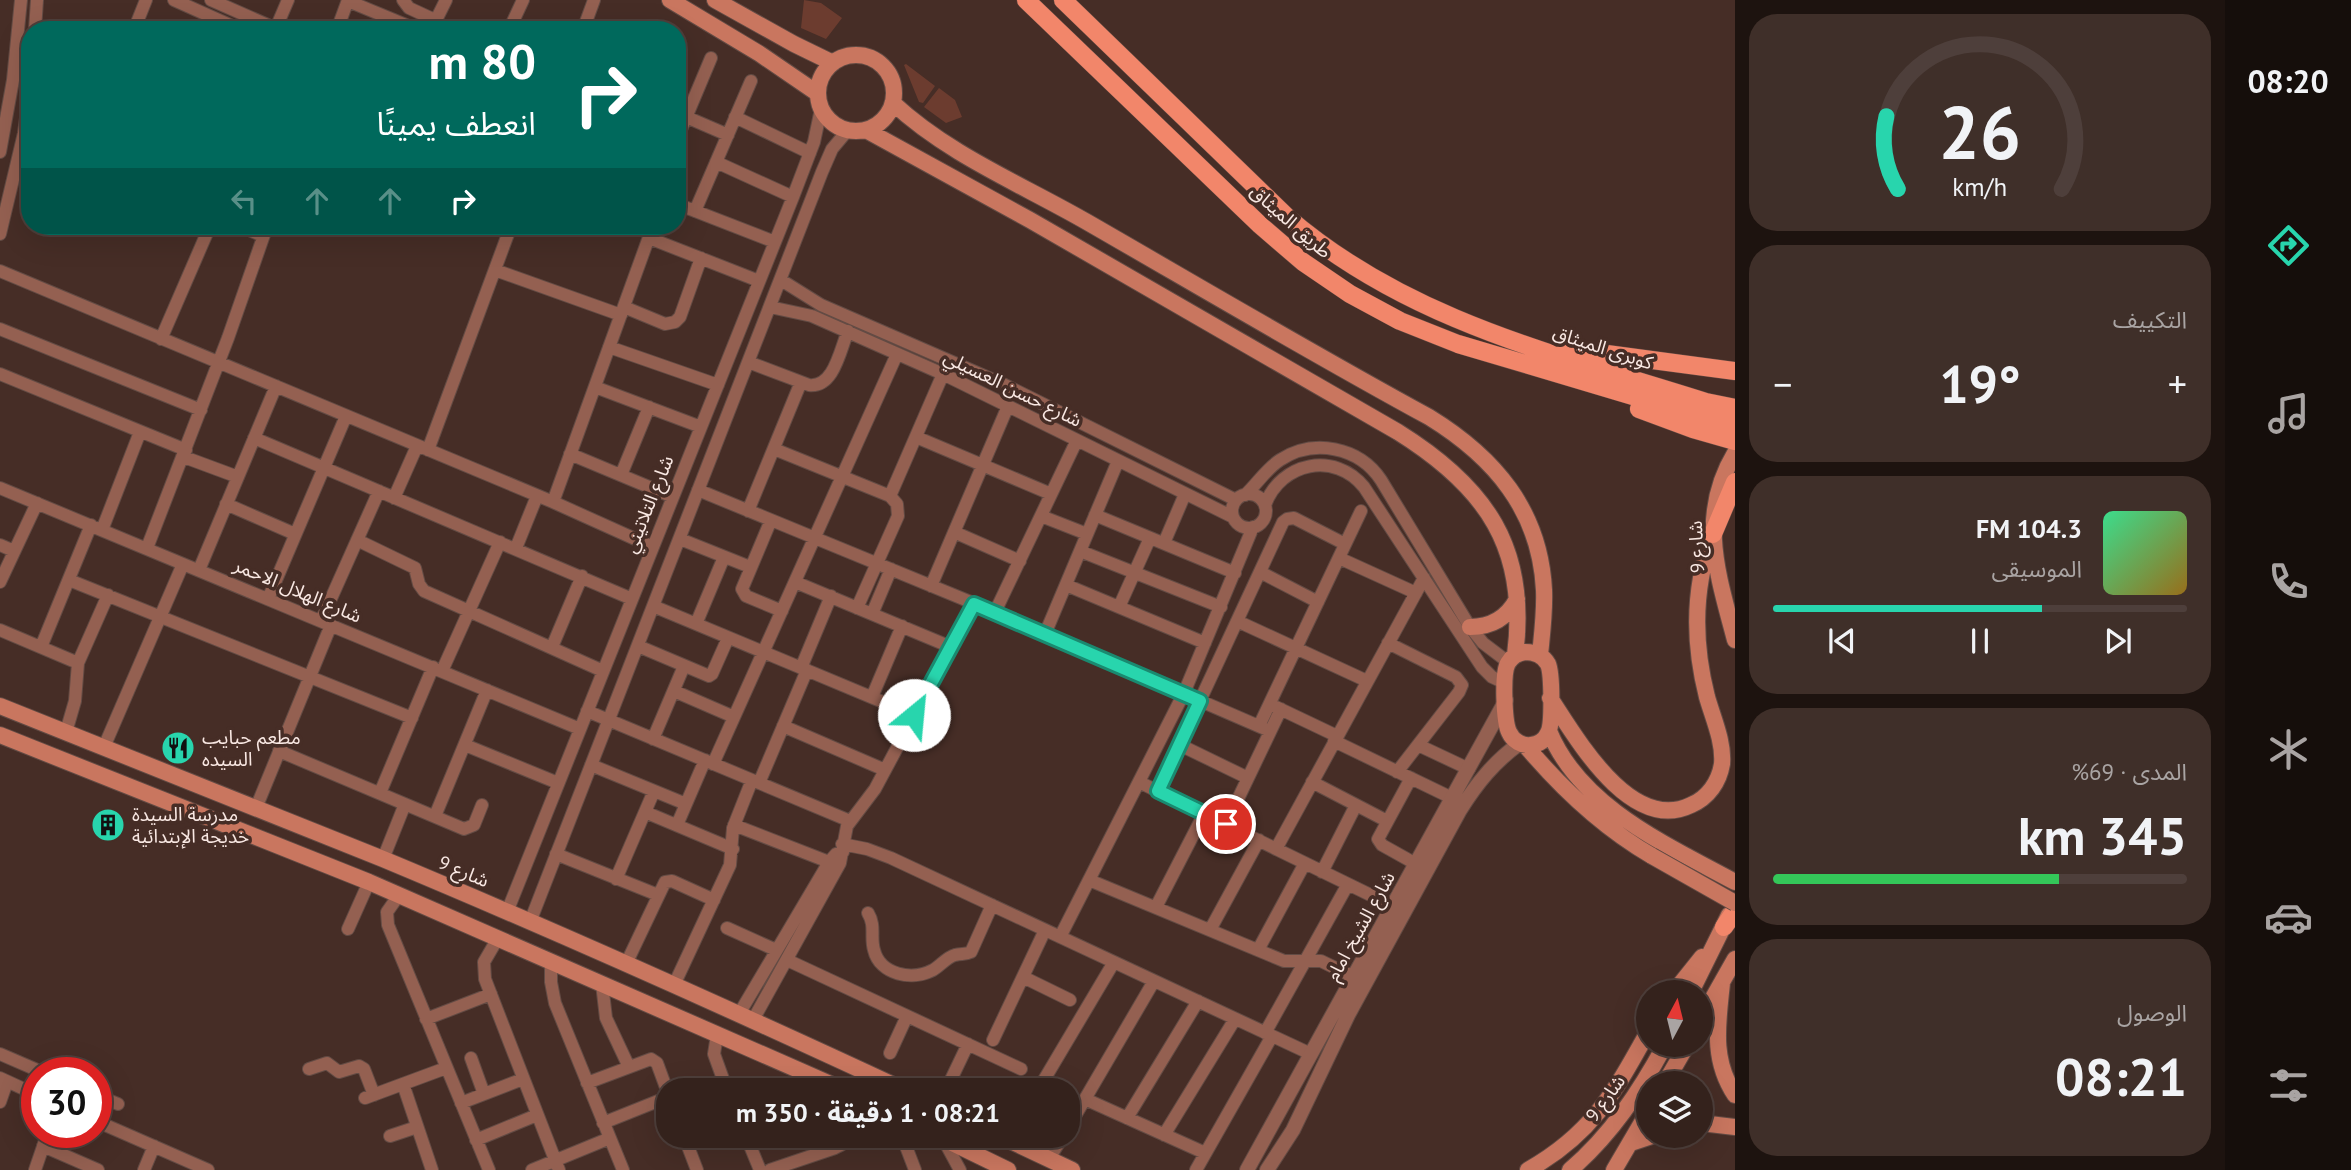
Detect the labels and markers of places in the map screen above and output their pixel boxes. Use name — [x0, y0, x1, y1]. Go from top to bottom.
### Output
place label: مطعم حبايب السيده — [202, 725, 301, 771]
restaurant icon: مطعم حبايب السيده — [159, 729, 197, 767]
pin — [1196, 794, 1256, 854]
place label: مدرسة السيدة خديجة الإبتدائية — [132, 802, 249, 849]
building icon: مدرسة السيدة خديجة الإبتدائية — [89, 806, 127, 844]

